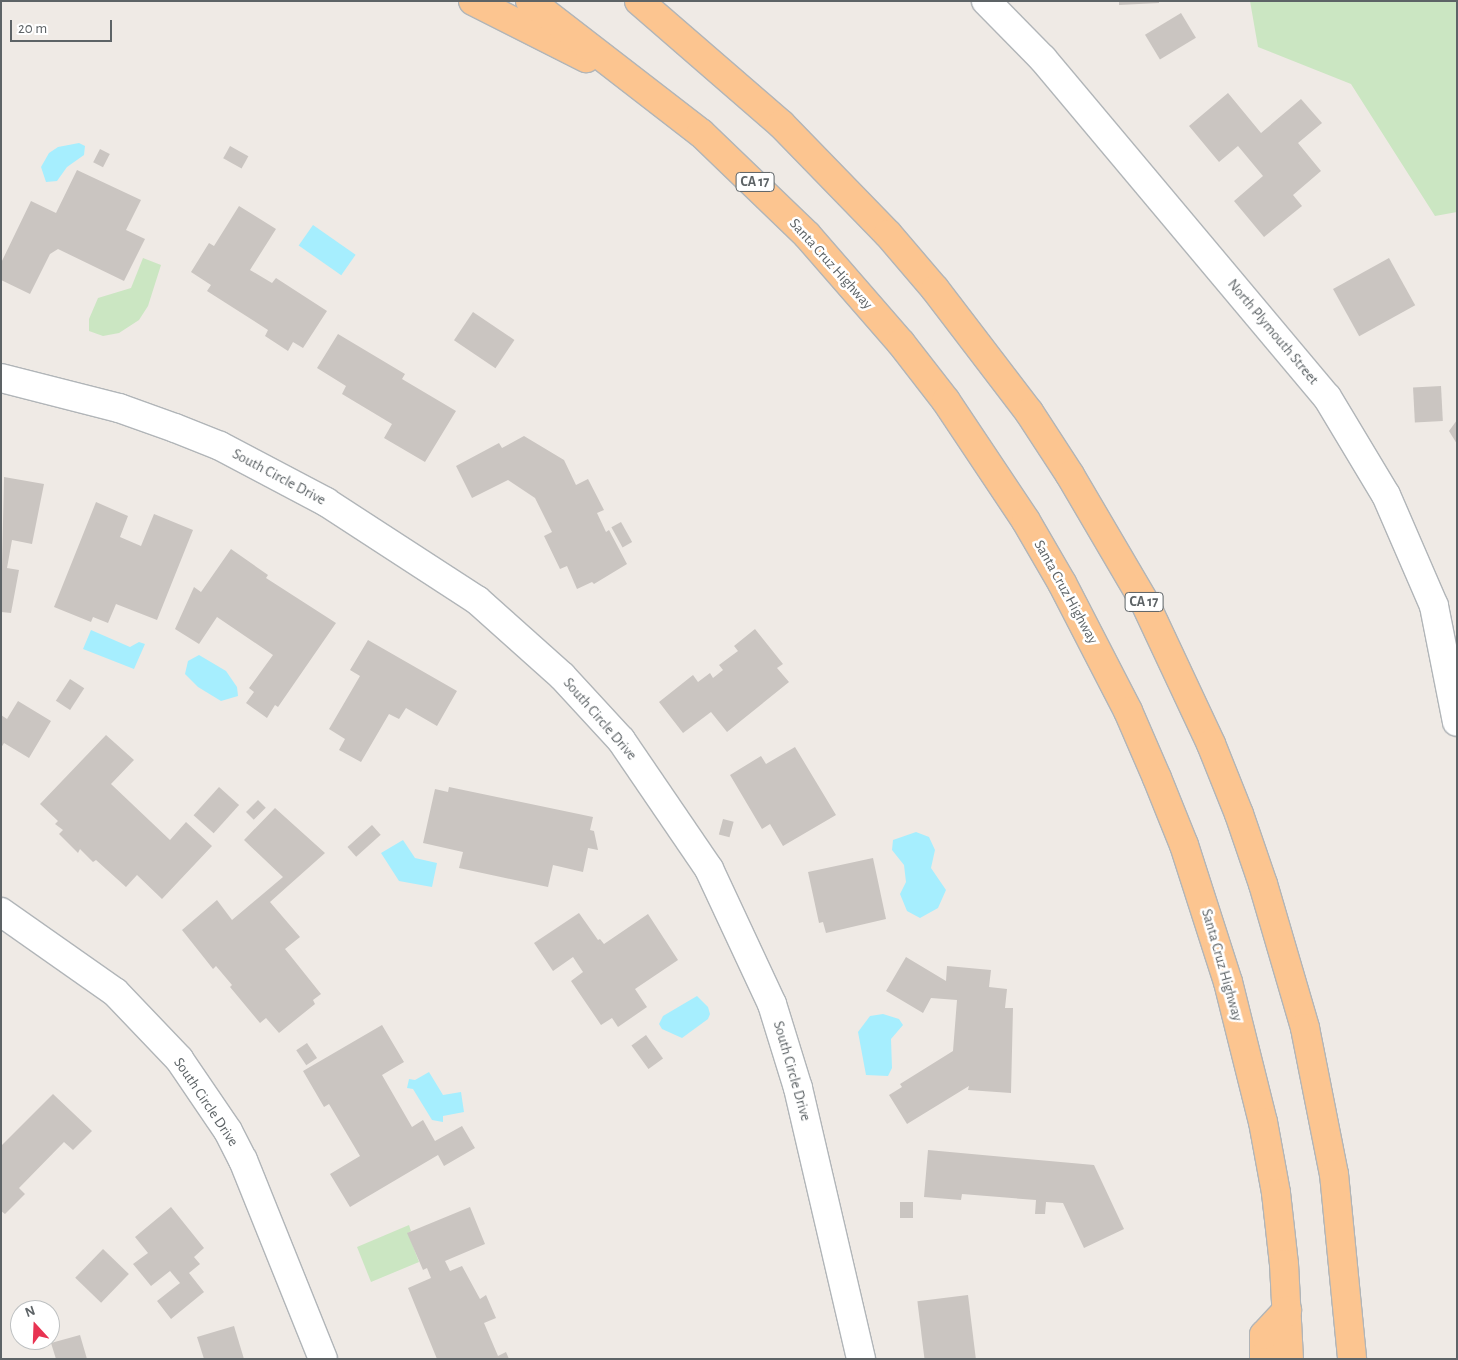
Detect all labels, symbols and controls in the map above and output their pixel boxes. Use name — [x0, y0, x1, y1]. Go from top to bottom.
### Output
scale bar — [12, 10, 115, 42]
text: 20 m — [18, 21, 47, 36]
road number: CA 17 — [735, 170, 775, 193]
street label: Santa Cruz Highway — [786, 215, 876, 313]
street label: North Plymouth Street — [1224, 276, 1322, 388]
street label: South Circle Drive — [229, 445, 329, 509]
street label: Santa Cruz Highway — [1030, 537, 1102, 647]
road number: CA 17 — [1124, 590, 1164, 614]
street label: South Circle Drive — [559, 674, 641, 764]
street label: Santa Cruz Highway — [1197, 907, 1247, 1023]
street label: South Circle Drive — [769, 1019, 815, 1123]
street label: South Circle Drive — [170, 1054, 242, 1150]
north arrow — [10, 1300, 60, 1350]
text: N — [23, 1304, 37, 1320]

